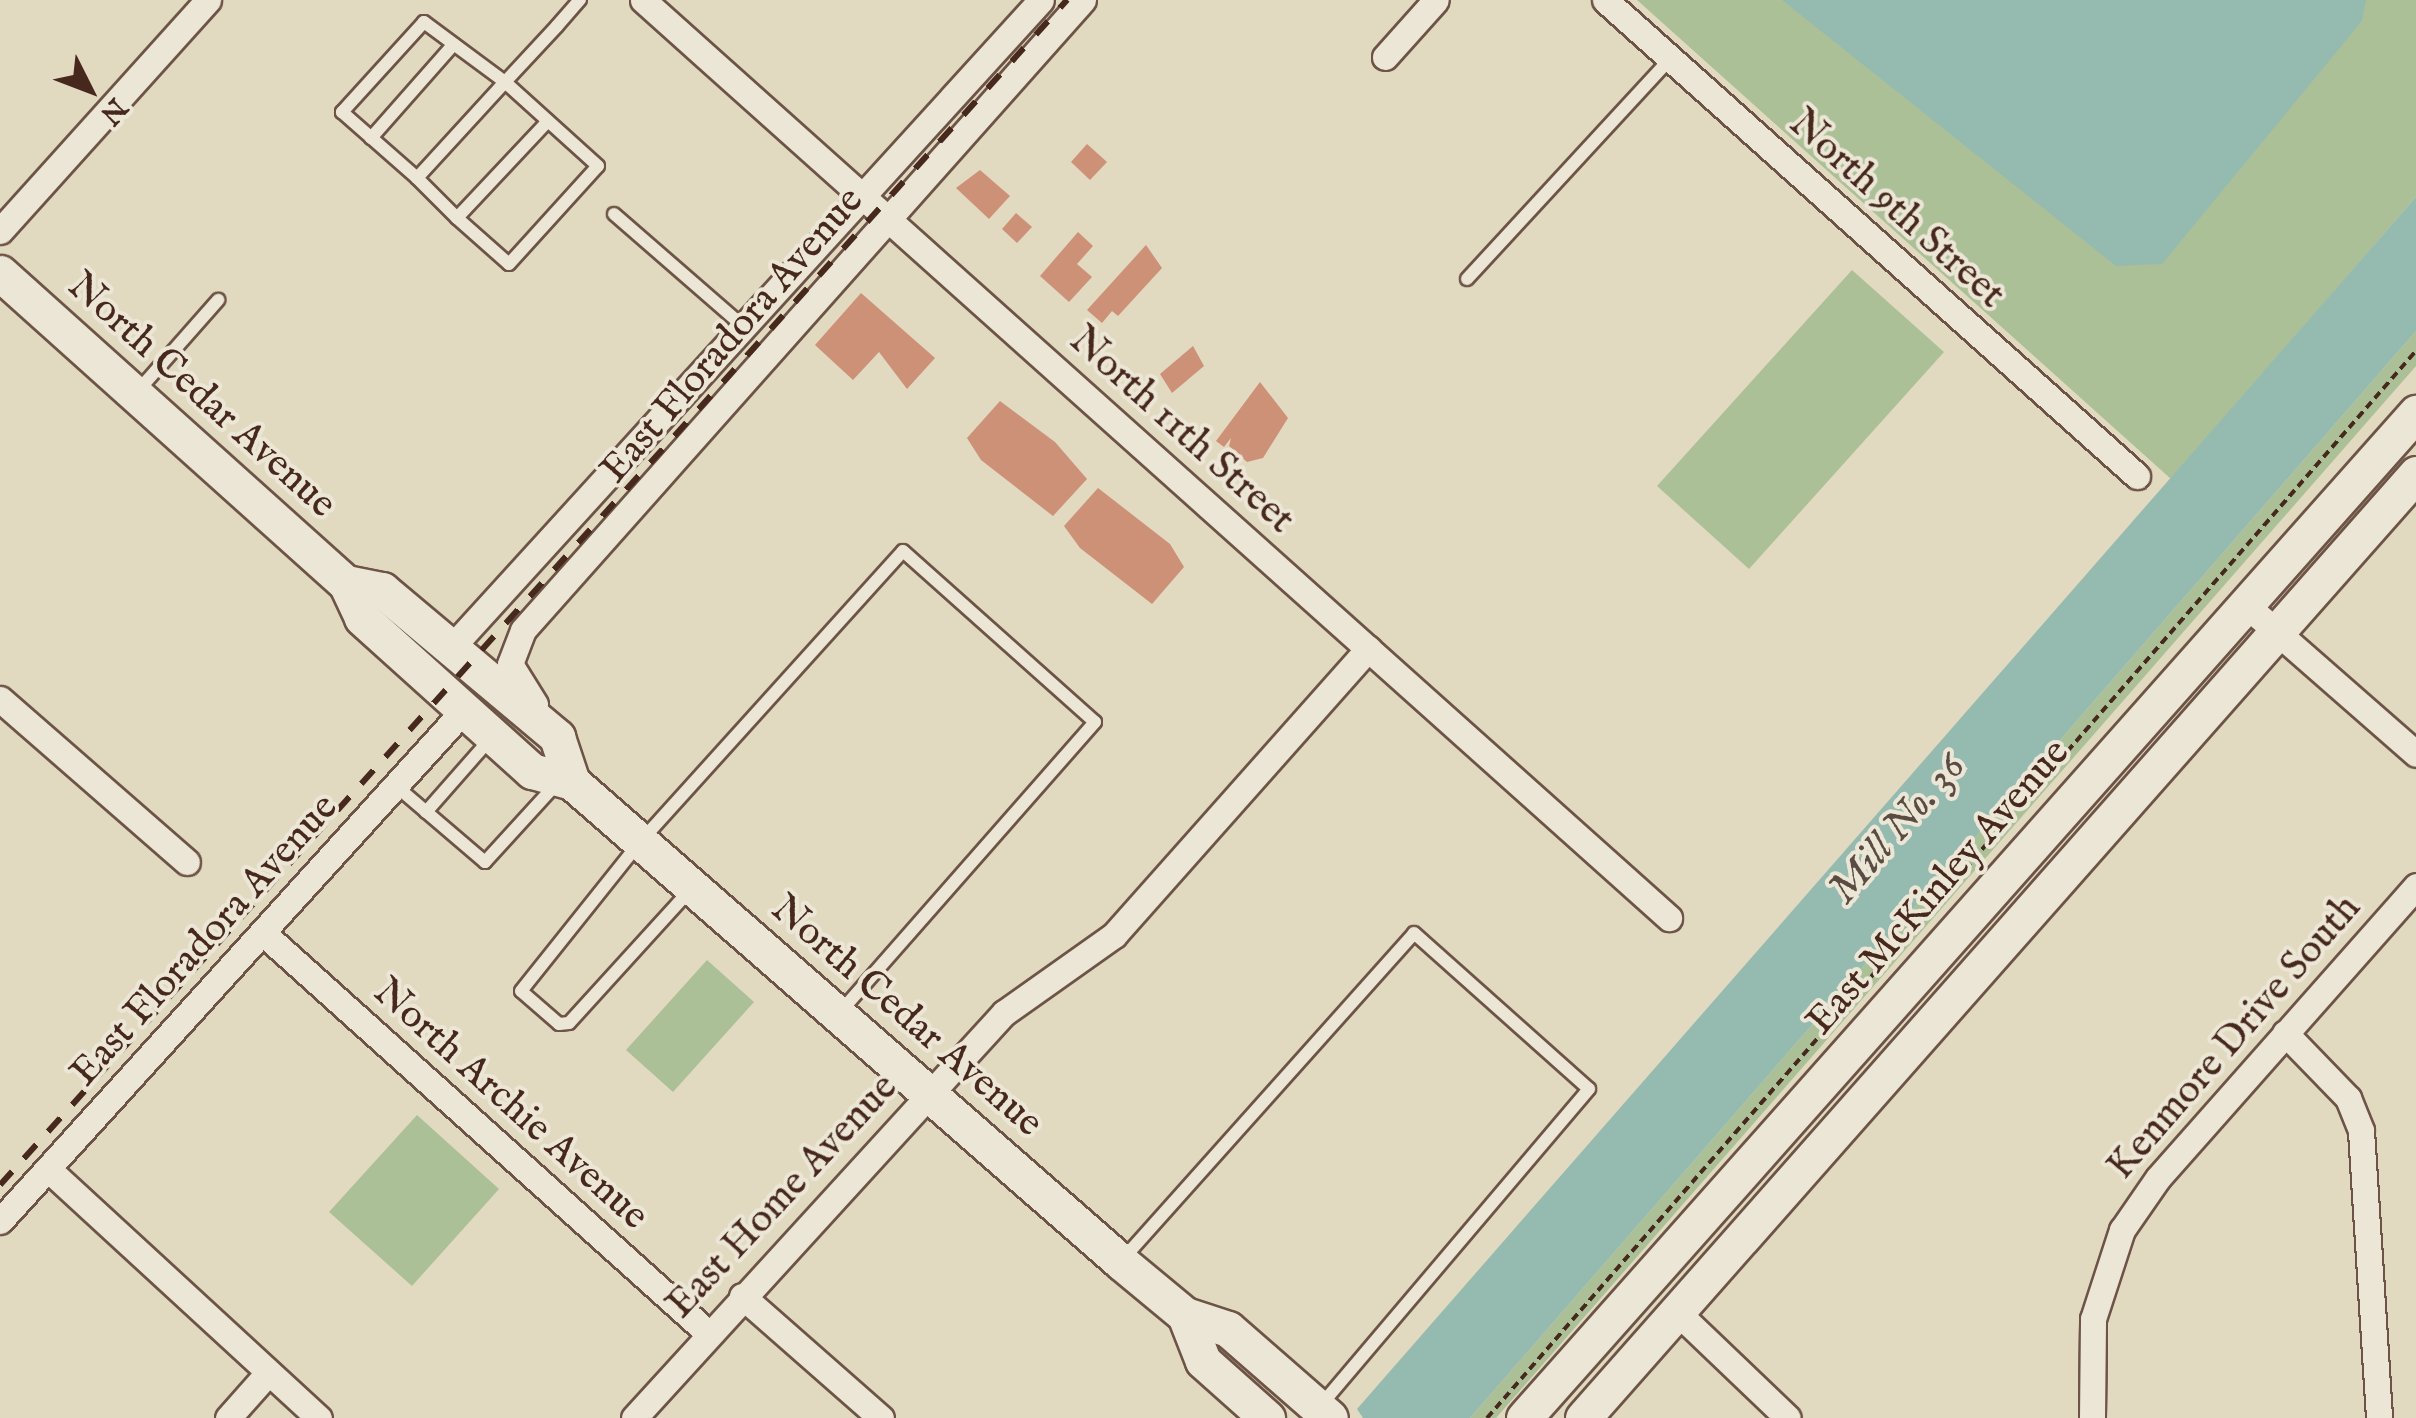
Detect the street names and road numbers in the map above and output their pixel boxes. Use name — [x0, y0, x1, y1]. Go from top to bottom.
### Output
street label: North 9th Street — [1778, 101, 2014, 319]
street label: East Floradora Avenue — [591, 178, 875, 494]
street label: North Cedar Avenue — [57, 263, 345, 529]
street label: North 11th Street — [1059, 317, 1303, 545]
street label: East McKinley Avenue — [1797, 730, 2081, 1046]
street label: East Floradora Avenue — [61, 785, 349, 1097]
street label: North Cedar Avenue — [760, 886, 1052, 1148]
street label: Kenmore Drive South — [2098, 886, 2372, 1190]
street label: North Archie Avenue — [363, 969, 657, 1241]
street label: East Home Avenue — [657, 1065, 909, 1329]

